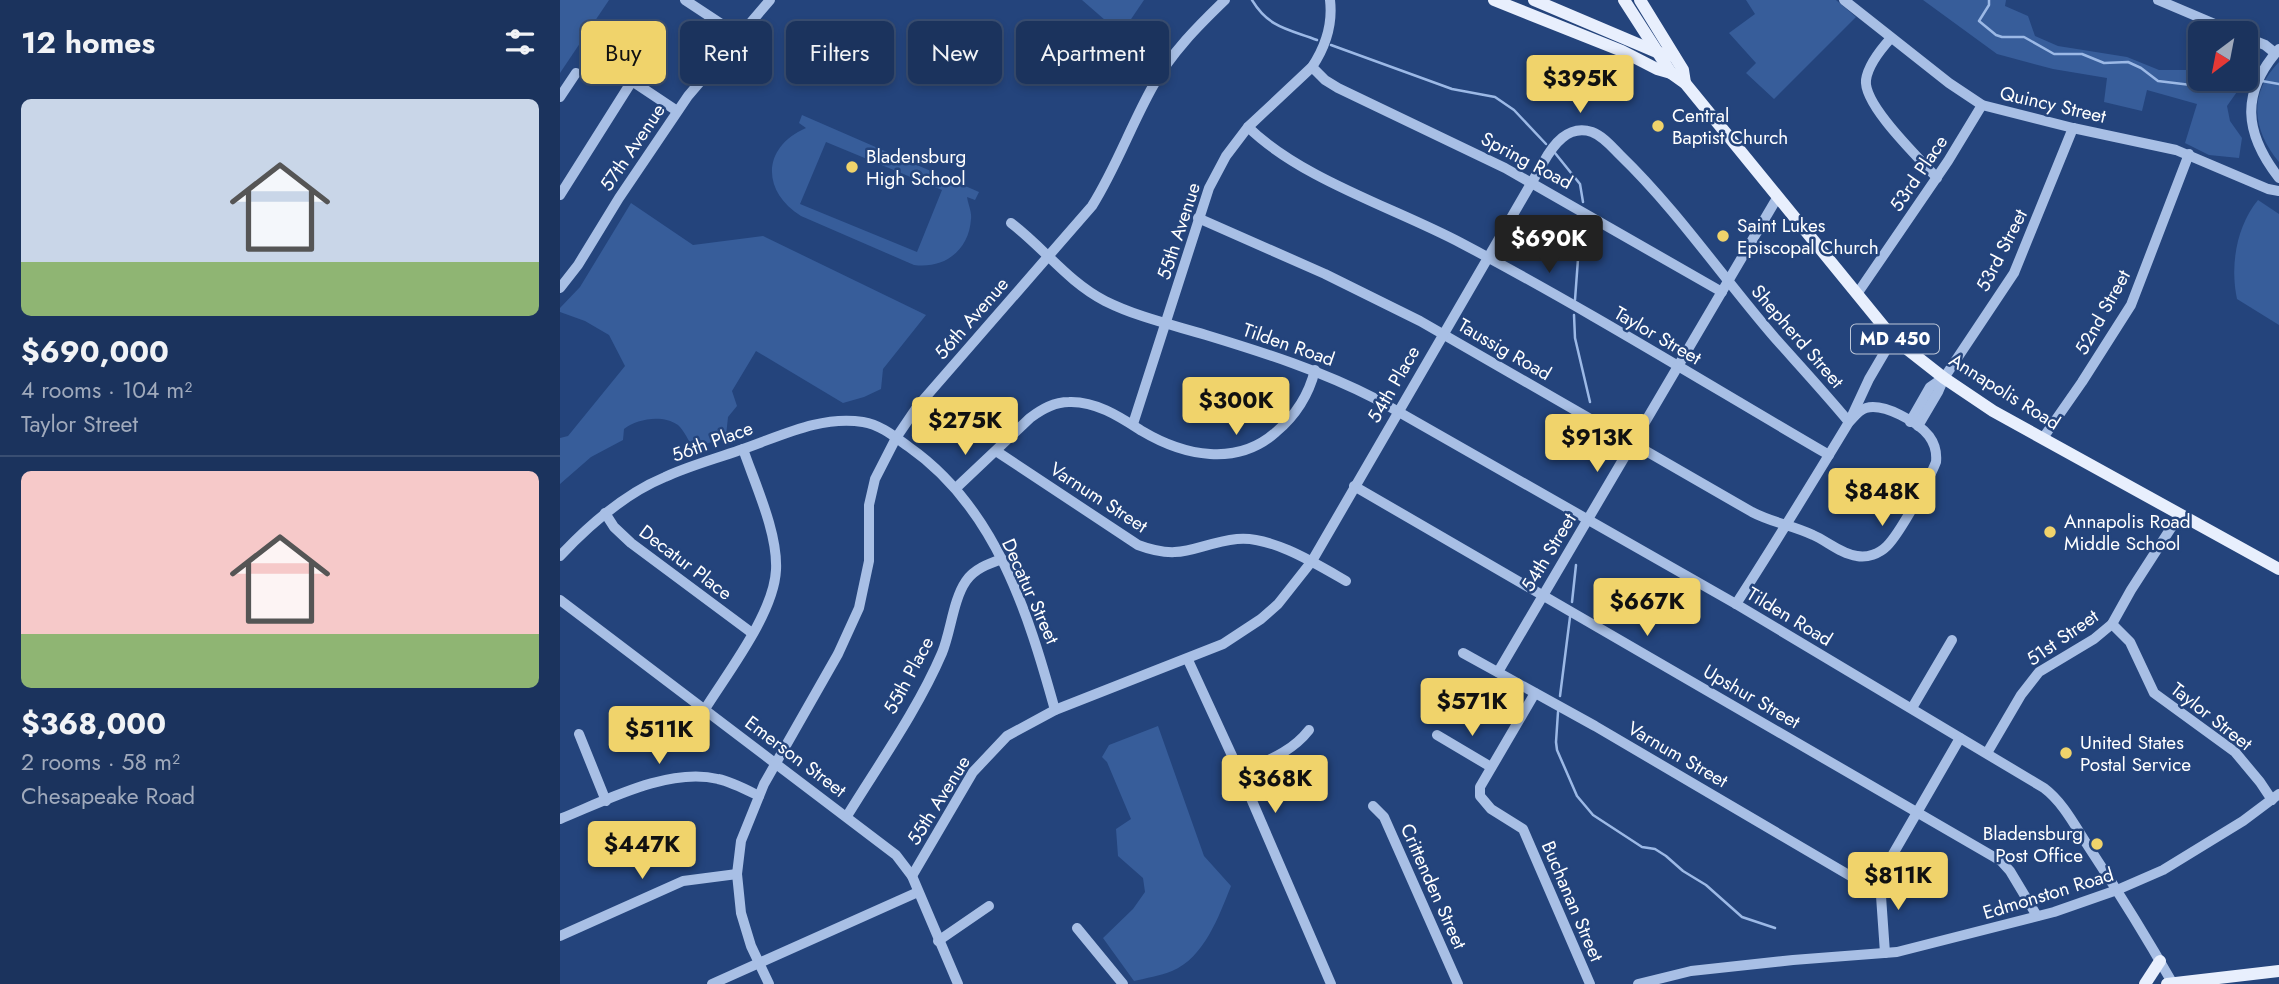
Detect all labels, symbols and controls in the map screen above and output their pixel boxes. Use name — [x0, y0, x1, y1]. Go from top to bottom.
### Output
text: 12 homes — [21, 21, 155, 64]
chip: Buy — [581, 21, 666, 84]
chip: Rent — [680, 21, 772, 84]
chip: Filters — [786, 21, 894, 84]
chip: New — [908, 21, 1002, 84]
chip: Apartment — [1016, 21, 1169, 84]
north arrow — [2188, 21, 2258, 91]
map controls — [2188, 21, 2258, 91]
icon: filters — [501, 23, 539, 61]
pin: $395K — [1531, 55, 1629, 115]
text: $395K — [1543, 61, 1617, 95]
street label: Quincy Street — [1997, 79, 2109, 130]
street label: 57th Avenue — [593, 98, 672, 196]
place label: Central Baptist Church — [1672, 102, 1788, 151]
marker: Central Baptist Church — [1650, 118, 1666, 134]
street label: Spring Road — [1476, 125, 1577, 196]
street label: 53rd Place — [1883, 130, 1954, 217]
place label: Bladensburg High School — [866, 143, 966, 192]
icon: home — [217, 144, 343, 270]
marker: Bladensburg High School — [844, 159, 860, 175]
street label: 55th Avenue — [1150, 179, 1207, 283]
street label: 53rd Street — [1969, 204, 2034, 296]
place label: Saint Lukes Episcopal Church — [1737, 212, 1879, 261]
pin: $690K — [1500, 216, 1598, 275]
text: $690K — [1511, 221, 1587, 255]
marker: Saint Lukes Episcopal Church — [1715, 228, 1731, 244]
street label: 52nd Street — [2068, 264, 2137, 360]
street label: 56th Avenue — [928, 271, 1015, 365]
street label: Shepherd Street — [1745, 279, 1850, 394]
street label: Taylor Street — [1609, 300, 1707, 372]
street label: Taussig Road — [1453, 312, 1556, 387]
street label: Tilden Road — [1239, 316, 1338, 373]
road number: MD 450 — [1851, 324, 1939, 354]
text: $690,000 — [21, 330, 169, 373]
street label: 54th Place — [1361, 341, 1426, 428]
street label: Annapolis Road — [1944, 346, 2066, 436]
text: 4 rooms · 104 m² — [21, 373, 192, 407]
pin: $300K — [1187, 378, 1285, 437]
text: $300K — [1198, 383, 1274, 417]
pin: $275K — [916, 398, 1014, 457]
text: $275K — [928, 403, 1002, 437]
text: Taylor Street — [21, 407, 138, 441]
street label: 56th Place — [668, 414, 757, 469]
pin: $913K — [1548, 414, 1646, 474]
text: $913K — [1561, 420, 1633, 454]
street label: Varnum Street — [1044, 456, 1153, 540]
pin: $848K — [1833, 468, 1931, 528]
text: $848K — [1844, 474, 1920, 508]
street label: 54th Street — [1514, 507, 1583, 597]
place label: Annapolis Road Middle School — [2064, 508, 2190, 557]
icon: home — [217, 516, 343, 642]
street label: Decatur Place — [633, 518, 738, 607]
marker: Annapolis Road Middle School — [2042, 524, 2058, 540]
street label: Decatur Street — [995, 534, 1066, 649]
pin: $667K — [1598, 578, 1696, 638]
street label: Tilden Road — [1742, 580, 1838, 653]
text: $667K — [1609, 584, 1685, 618]
street label: 51st Street — [2021, 602, 2104, 672]
street label: 55th Place — [877, 631, 940, 719]
street label: Upshur Street — [1698, 658, 1806, 735]
street label: Taylor Street — [2165, 676, 2258, 757]
pin: $571K — [1423, 678, 1521, 738]
text: $571K — [1437, 684, 1507, 718]
text: $368,000 — [21, 702, 166, 745]
pin: $511K — [610, 706, 708, 766]
street label: Emerson Street — [739, 709, 852, 804]
text: $511K — [625, 712, 693, 746]
street label: Varnum Street — [1622, 715, 1733, 794]
place label: United States Postal Service — [2080, 729, 2191, 778]
text: 2 rooms · 58 m² — [21, 745, 180, 779]
marker: United States Postal Service — [2058, 745, 2074, 761]
street label: 55th Avenue — [900, 750, 977, 850]
pin: $368K — [1226, 756, 1324, 815]
text: $368K — [1238, 761, 1312, 795]
text: Chesapeake Road — [21, 779, 195, 813]
street label: Crittenden Street — [1394, 819, 1474, 954]
place label: Bladensburg Post Office — [1983, 820, 2083, 869]
pin: $447K — [593, 822, 691, 881]
text: $447K — [604, 827, 680, 861]
marker: Bladensburg Post Office — [2089, 836, 2105, 852]
street label: Buchanan Street — [1535, 837, 1610, 966]
pin: $811K — [1849, 852, 1947, 912]
text: $811K — [1864, 858, 1932, 892]
street label: Edmonston Road — [1979, 861, 2117, 926]

